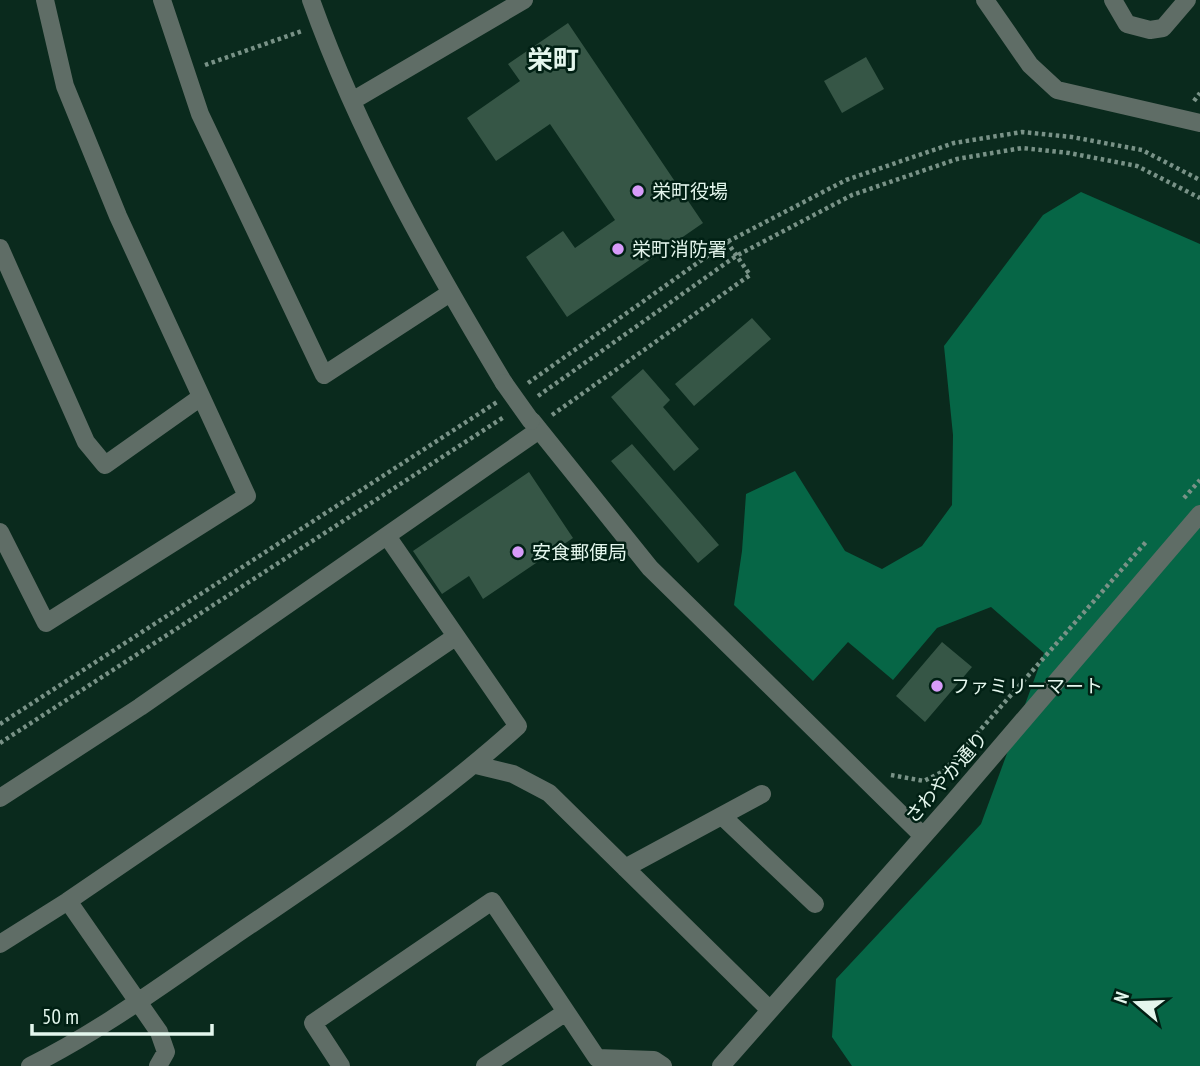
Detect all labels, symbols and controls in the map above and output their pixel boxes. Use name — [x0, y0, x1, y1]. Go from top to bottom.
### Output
district label: 栄町 — [527, 43, 579, 76]
place label: 栄町役場 — [652, 179, 728, 203]
marker: 栄町役場 — [630, 183, 646, 199]
place label: 栄町消防署 — [632, 237, 727, 261]
marker: 栄町消防署 — [610, 241, 626, 257]
place label: 安食郵便局 — [532, 540, 627, 564]
marker: 安食郵便局 — [510, 544, 526, 560]
place label: ファミリーマート — [951, 674, 1103, 698]
marker: ファミリーマート — [929, 678, 945, 694]
street label: さわやか通り — [900, 726, 992, 828]
north arrow — [1102, 968, 1172, 1038]
text: N — [1108, 989, 1134, 1006]
scale bar — [32, 992, 212, 1036]
text: 50 m — [42, 1003, 79, 1030]

